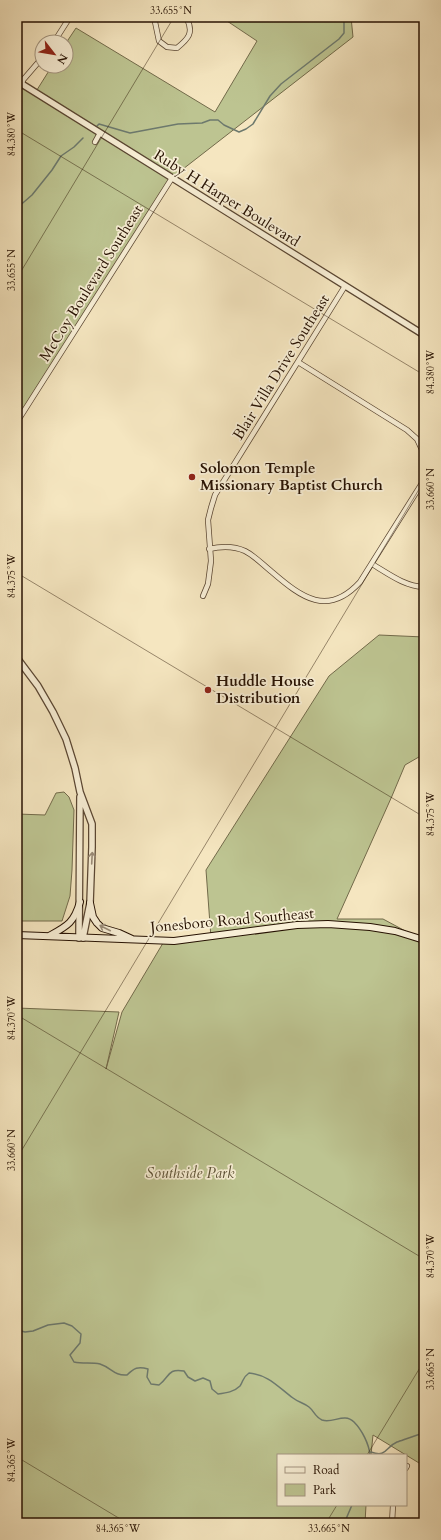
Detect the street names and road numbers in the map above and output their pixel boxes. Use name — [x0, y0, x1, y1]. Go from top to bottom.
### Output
street label: Ruby H Harper Boulevard — [150, 145, 304, 251]
street label: McCoy Boulevard Southeast — [35, 201, 148, 365]
street label: Blair Villa Drive Southeast — [228, 290, 334, 443]
street label: Jonesboro Road Southeast — [147, 903, 315, 937]

